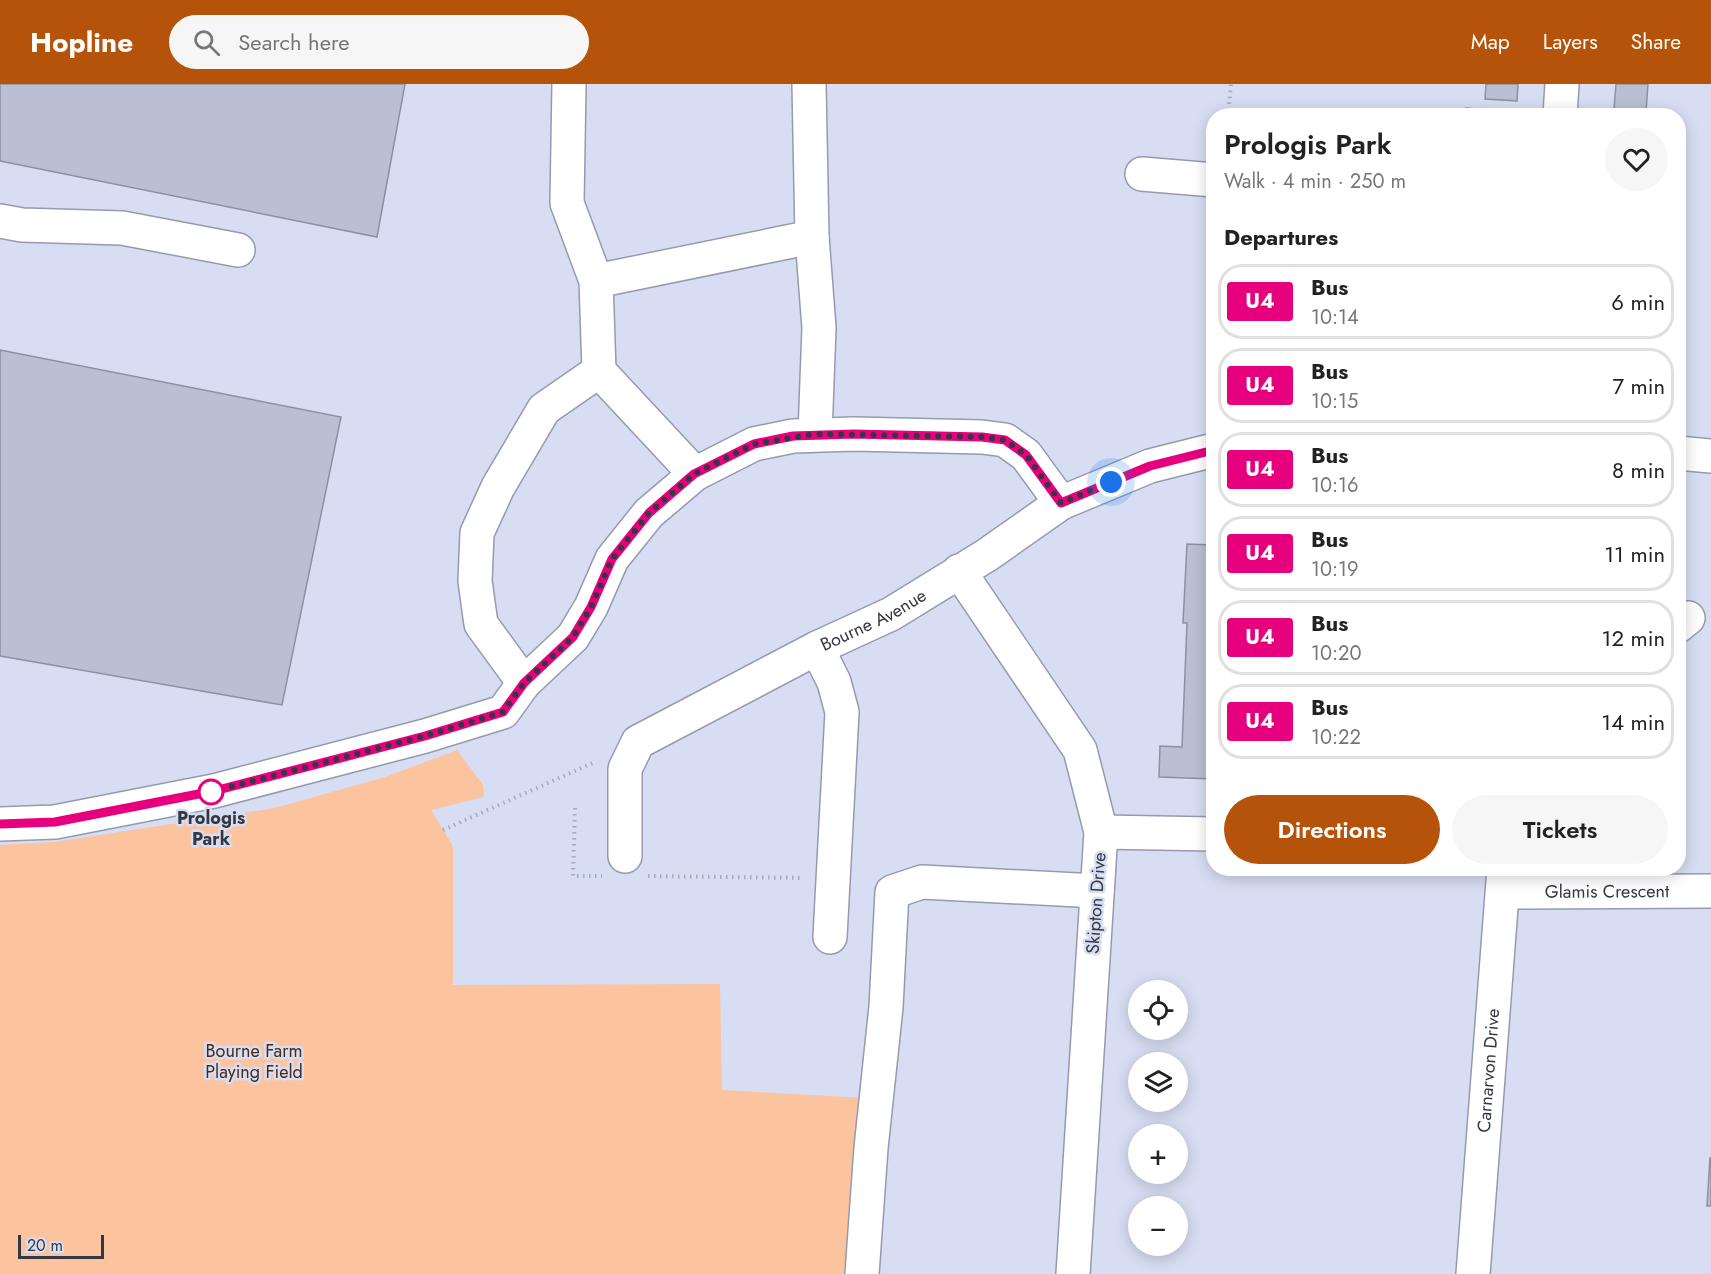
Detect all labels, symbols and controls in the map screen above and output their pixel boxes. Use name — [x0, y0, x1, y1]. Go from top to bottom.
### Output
search box — [169, 15, 589, 69]
text: Hopline — [30, 22, 133, 63]
icon: search — [190, 26, 223, 59]
text: Search here — [238, 26, 350, 58]
text: Map — [1471, 27, 1510, 57]
text: Layers — [1543, 27, 1598, 57]
text: Share — [1631, 27, 1681, 57]
text: Prologis Park — [1224, 124, 1392, 165]
button: heart — [1605, 128, 1668, 191]
text: Walk · 4 min · 250 m — [1224, 167, 1406, 196]
text: Departures — [1224, 221, 1338, 253]
text: Bus — [1311, 271, 1348, 303]
text: U4 — [1245, 286, 1275, 316]
text: 6 min — [1611, 286, 1665, 318]
text: 10:14 — [1311, 303, 1359, 332]
text: Bus — [1311, 355, 1348, 387]
text: U4 — [1245, 370, 1275, 400]
text: 7 min — [1612, 370, 1665, 402]
text: 10:15 — [1311, 387, 1358, 416]
text: Bus — [1311, 439, 1348, 471]
text: U4 — [1245, 454, 1275, 484]
text: 8 min — [1612, 454, 1665, 486]
your location — [1096, 467, 1126, 497]
text: 10:16 — [1311, 471, 1359, 500]
text: Bus — [1311, 523, 1348, 555]
text: U4 — [1245, 538, 1275, 568]
text: 11 min — [1604, 538, 1665, 570]
text: 10:19 — [1311, 555, 1359, 584]
street label: Bourne Avenue — [816, 582, 931, 658]
text: Bus — [1311, 607, 1348, 639]
text: U4 — [1245, 622, 1275, 652]
text: 12 min — [1602, 622, 1665, 654]
text: 10:20 — [1311, 639, 1361, 668]
text: Bus — [1311, 691, 1348, 723]
text: U4 — [1245, 706, 1275, 736]
text: 14 min — [1601, 706, 1665, 738]
text: 10:22 — [1311, 723, 1361, 752]
marker: Prologis Park — [198, 779, 224, 805]
button: Directions — [1224, 795, 1440, 864]
button: Tickets — [1452, 795, 1668, 864]
place label: Prologis Park — [177, 805, 245, 852]
street label: Skipton Drive — [1079, 851, 1113, 955]
street label: Glamis Crescent — [1545, 878, 1670, 905]
map controls — [1128, 980, 1188, 1256]
button: locate — [1128, 980, 1188, 1040]
street label: Carnarvon Drive — [1471, 1008, 1506, 1134]
park label: Bourne Farm Playing Field — [205, 1038, 303, 1085]
button: layers — [1128, 1052, 1188, 1112]
button: + — [1128, 1124, 1188, 1184]
button: − — [1128, 1196, 1188, 1256]
scale bar — [18, 1232, 104, 1260]
text: 20 m — [27, 1234, 63, 1257]

